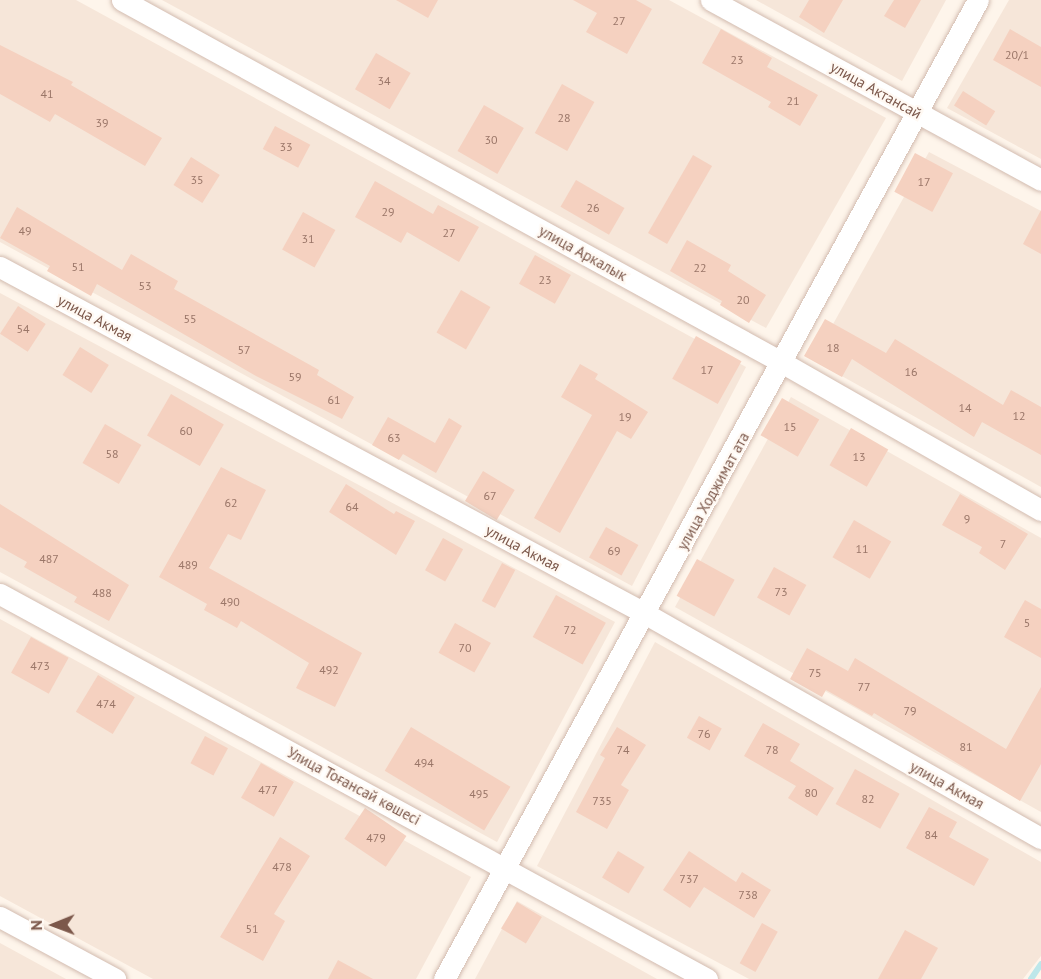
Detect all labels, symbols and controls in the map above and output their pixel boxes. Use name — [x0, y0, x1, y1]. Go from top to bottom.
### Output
house number: 27 — [612, 14, 626, 28]
house number: 20/1 — [1005, 48, 1029, 62]
house number: 23 — [730, 53, 744, 67]
street label: улица Актансай — [827, 57, 925, 123]
house number: 34 — [377, 74, 391, 88]
house number: 41 — [40, 87, 54, 101]
house number: 21 — [786, 94, 800, 108]
house number: 28 — [557, 111, 571, 125]
house number: 39 — [95, 116, 109, 130]
house number: 30 — [484, 133, 498, 147]
house number: 33 — [279, 140, 293, 154]
house number: 35 — [190, 173, 204, 187]
house number: 17 — [917, 175, 931, 189]
house number: 26 — [586, 201, 600, 215]
house number: 29 — [381, 205, 395, 219]
street label: улица Аркалык — [536, 221, 630, 285]
house number: 49 — [18, 224, 32, 238]
house number: 27 — [442, 226, 456, 240]
house number: 31 — [301, 232, 315, 246]
house number: 51 — [71, 260, 85, 274]
house number: 22 — [693, 261, 707, 275]
house number: 23 — [538, 273, 552, 287]
house number: 53 — [138, 279, 152, 293]
street label: улица Акмая — [54, 291, 136, 345]
house number: 20 — [736, 293, 750, 307]
house number: 55 — [183, 312, 197, 326]
house number: 54 — [16, 322, 30, 336]
house number: 18 — [826, 341, 840, 355]
house number: 57 — [237, 343, 251, 357]
house number: 17 — [700, 363, 714, 377]
house number: 16 — [904, 365, 918, 379]
house number: 59 — [288, 370, 302, 384]
house number: 61 — [327, 393, 341, 407]
house number: 14 — [958, 401, 972, 415]
house number: 12 — [1012, 409, 1026, 423]
house number: 19 — [618, 410, 632, 424]
house number: 15 — [783, 420, 797, 434]
house number: 60 — [179, 424, 193, 438]
street label: улица Ходжимат ата — [673, 429, 753, 553]
house number: 63 — [387, 431, 401, 445]
house number: 58 — [105, 447, 119, 461]
house number: 13 — [852, 450, 866, 464]
house number: 67 — [483, 489, 497, 503]
house number: 62 — [224, 496, 238, 510]
house number: 64 — [345, 500, 359, 514]
house number: 9 — [964, 512, 970, 526]
street label: улица Акмая — [482, 521, 564, 575]
house number: 7 — [1000, 537, 1006, 551]
house number: 11 — [855, 542, 869, 556]
house number: 69 — [607, 544, 621, 558]
house number: 487 — [39, 552, 59, 566]
house number: 489 — [178, 558, 198, 572]
house number: 73 — [774, 585, 788, 599]
house number: 488 — [92, 586, 112, 600]
house number: 490 — [220, 595, 240, 609]
house number: 5 — [1024, 616, 1030, 630]
house number: 72 — [563, 623, 577, 637]
house number: 70 — [458, 641, 472, 655]
house number: 473 — [30, 659, 50, 673]
house number: 492 — [319, 663, 339, 677]
house number: 75 — [808, 666, 822, 680]
house number: 77 — [857, 680, 871, 694]
house number: 474 — [96, 697, 116, 711]
house number: 79 — [903, 704, 917, 718]
house number: 76 — [697, 727, 711, 741]
house number: 81 — [959, 740, 973, 754]
street label: Улица Тоғансай көшесі — [284, 743, 424, 829]
house number: 74 — [616, 743, 630, 757]
house number: 78 — [765, 743, 779, 757]
house number: 494 — [414, 756, 434, 770]
street label: улица Акмая — [907, 757, 987, 813]
house number: 477 — [258, 783, 278, 797]
house number: 80 — [804, 786, 818, 800]
house number: 495 — [469, 787, 489, 801]
house number: 82 — [861, 792, 875, 806]
house number: 735 — [592, 794, 612, 808]
house number: 84 — [924, 828, 938, 842]
house number: 479 — [366, 831, 386, 845]
house number: 478 — [272, 860, 292, 874]
house number: 737 — [679, 872, 699, 886]
house number: 738 — [738, 888, 758, 902]
north arrow — [24, 895, 84, 955]
text: N — [26, 920, 46, 931]
house number: 51 — [245, 922, 259, 936]

